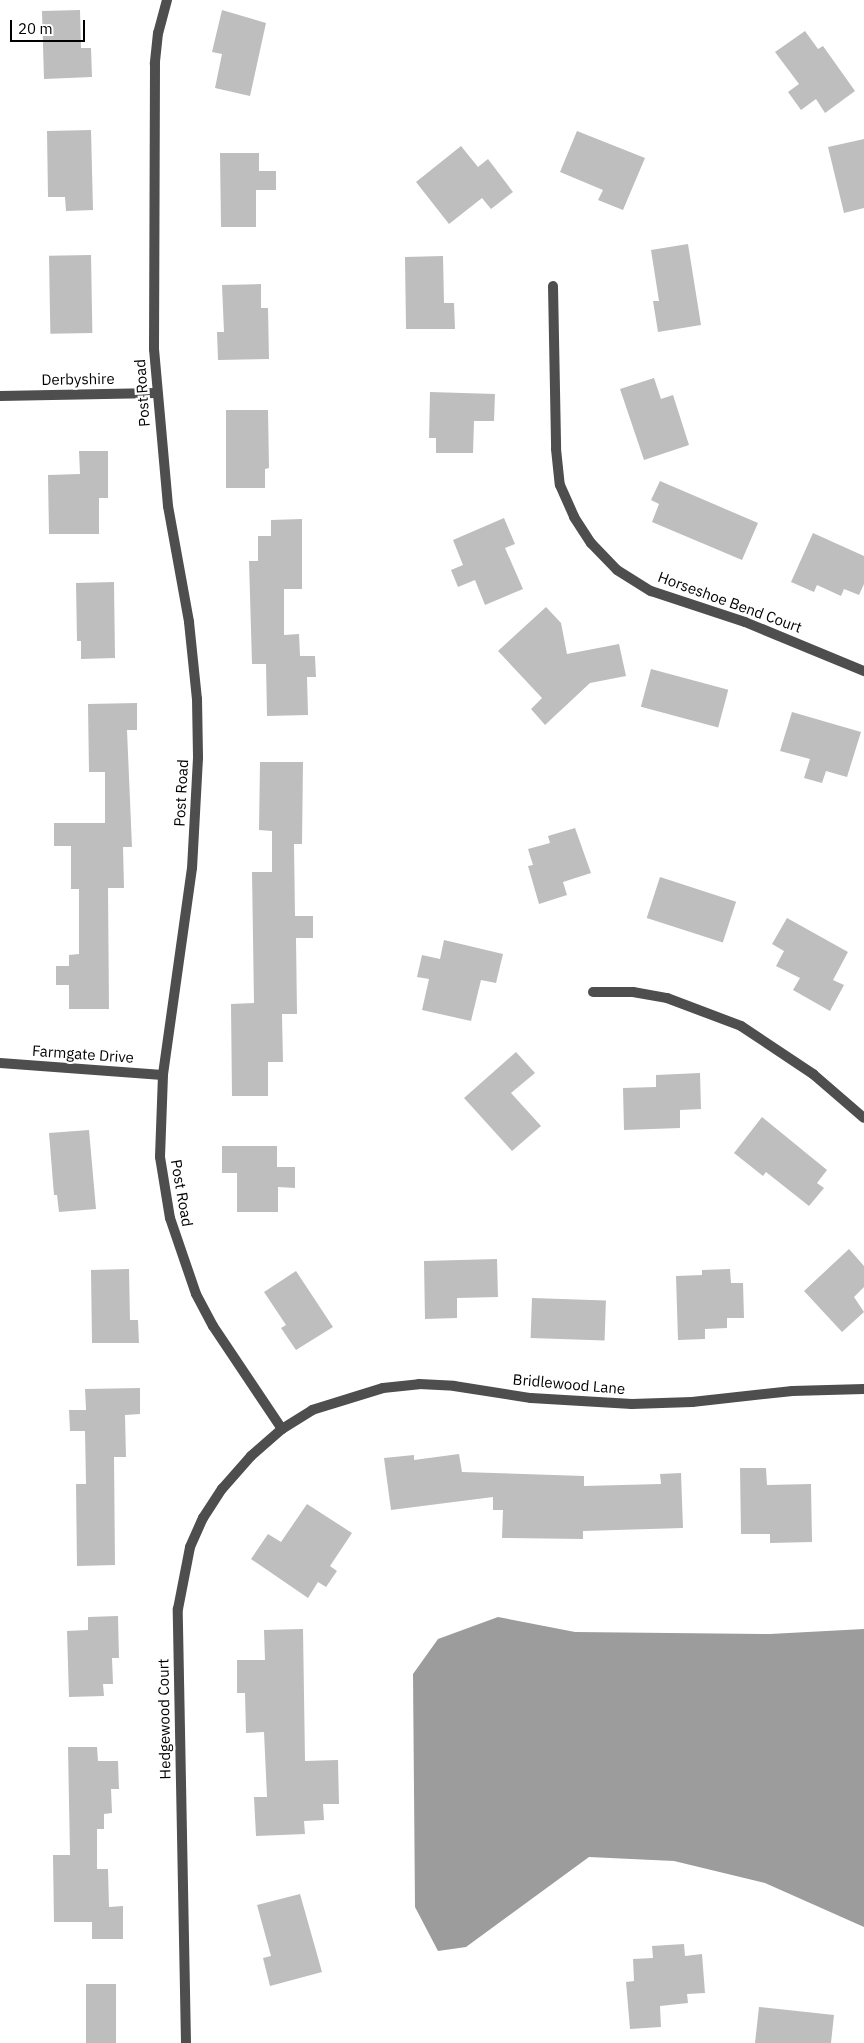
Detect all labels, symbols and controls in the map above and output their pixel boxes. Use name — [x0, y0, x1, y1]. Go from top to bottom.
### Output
scale bar — [12, 10, 88, 42]
text: 20 m — [18, 19, 53, 38]
street label: Post Road — [131, 359, 153, 427]
street label: Derbyshire — [41, 369, 115, 389]
street label: Horseshoe Bend Court — [656, 568, 804, 636]
street label: Post Road — [170, 759, 192, 827]
street label: Farmgate Drive — [31, 1041, 135, 1067]
street label: Post Road — [167, 1158, 197, 1228]
street label: Bridlewood Lane — [512, 1370, 626, 1398]
street label: Hedgewood Court — [154, 1658, 174, 1780]

